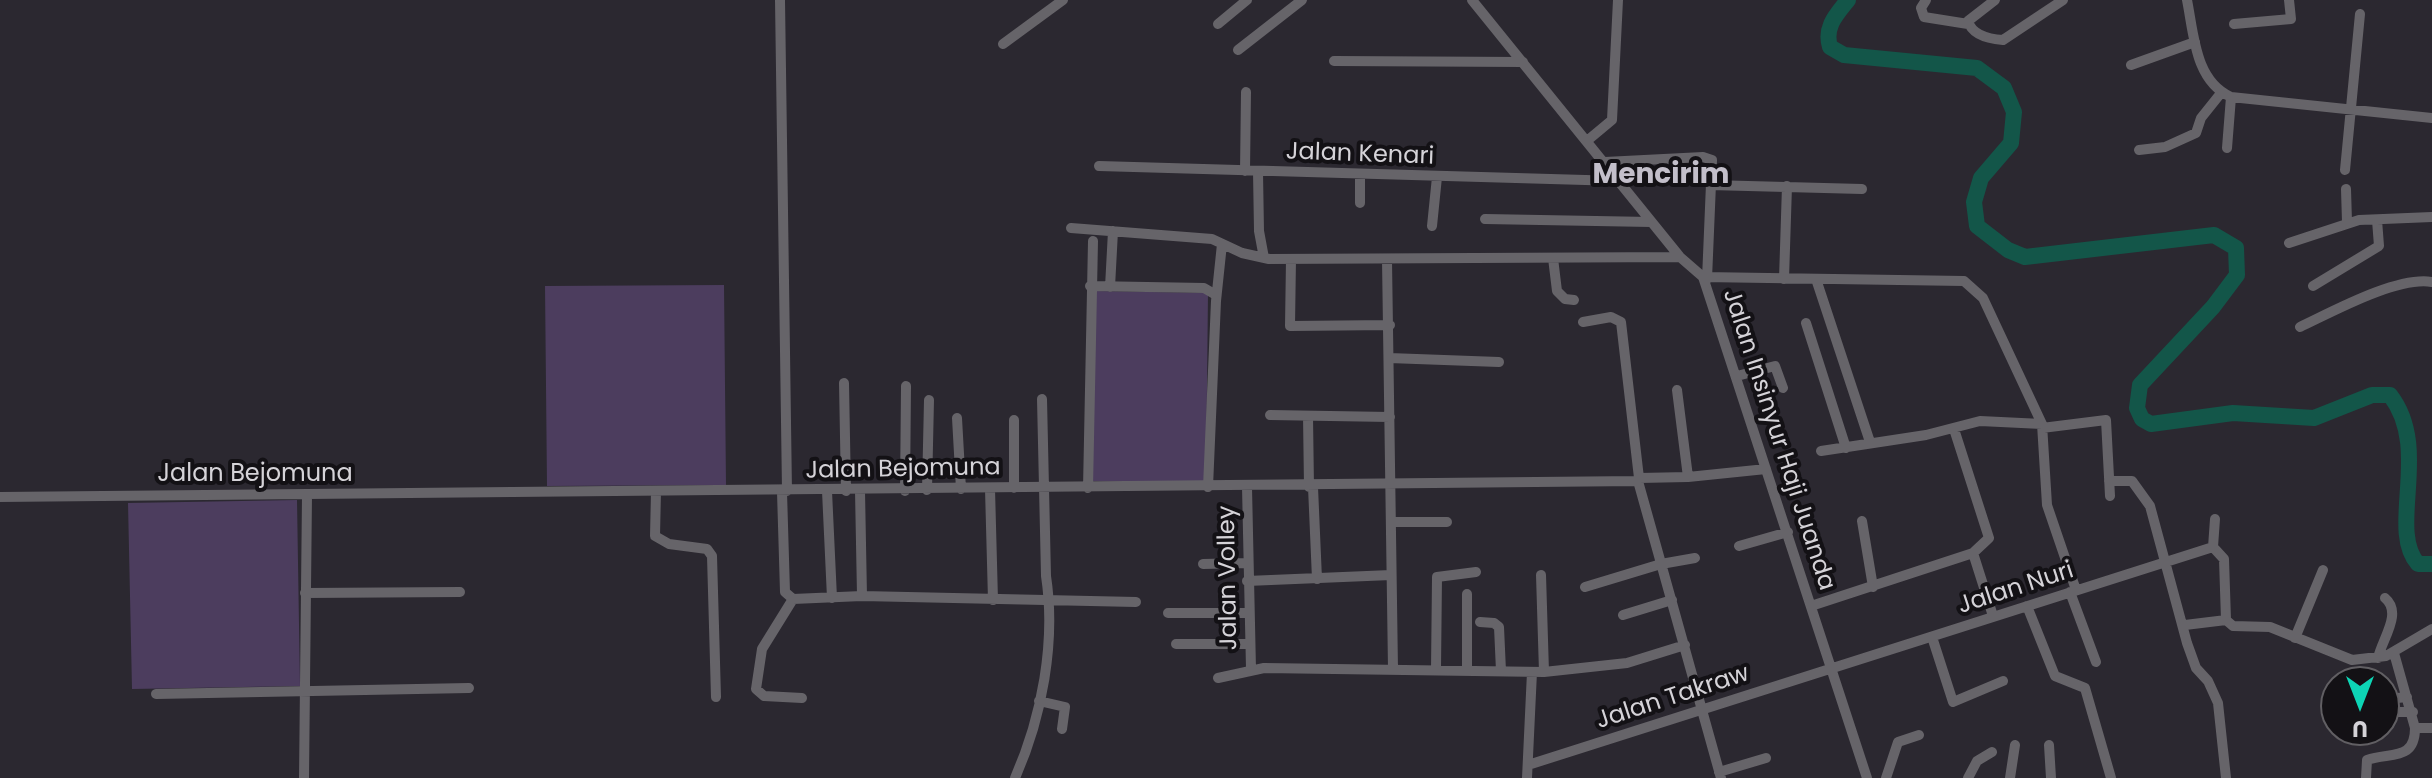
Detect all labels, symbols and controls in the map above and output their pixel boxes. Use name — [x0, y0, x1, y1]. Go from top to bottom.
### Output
street label: Jalan Kenari — [1285, 138, 1435, 172]
district label: Mencirim — [1593, 159, 1729, 193]
street label: Jalan Insinyur Haji Juanda — [1716, 286, 1840, 594]
street label: Jalan Bejomuna — [805, 454, 1001, 486]
street label: Jalan Bejomuna — [157, 461, 353, 489]
street label: Jalan Volley — [1213, 505, 1245, 651]
street label: Jalan Nuri — [1955, 557, 2077, 621]
street label: Jalan Takraw — [1593, 660, 1753, 736]
north arrow — [2320, 666, 2400, 746]
text: U — [2352, 713, 2368, 744]

